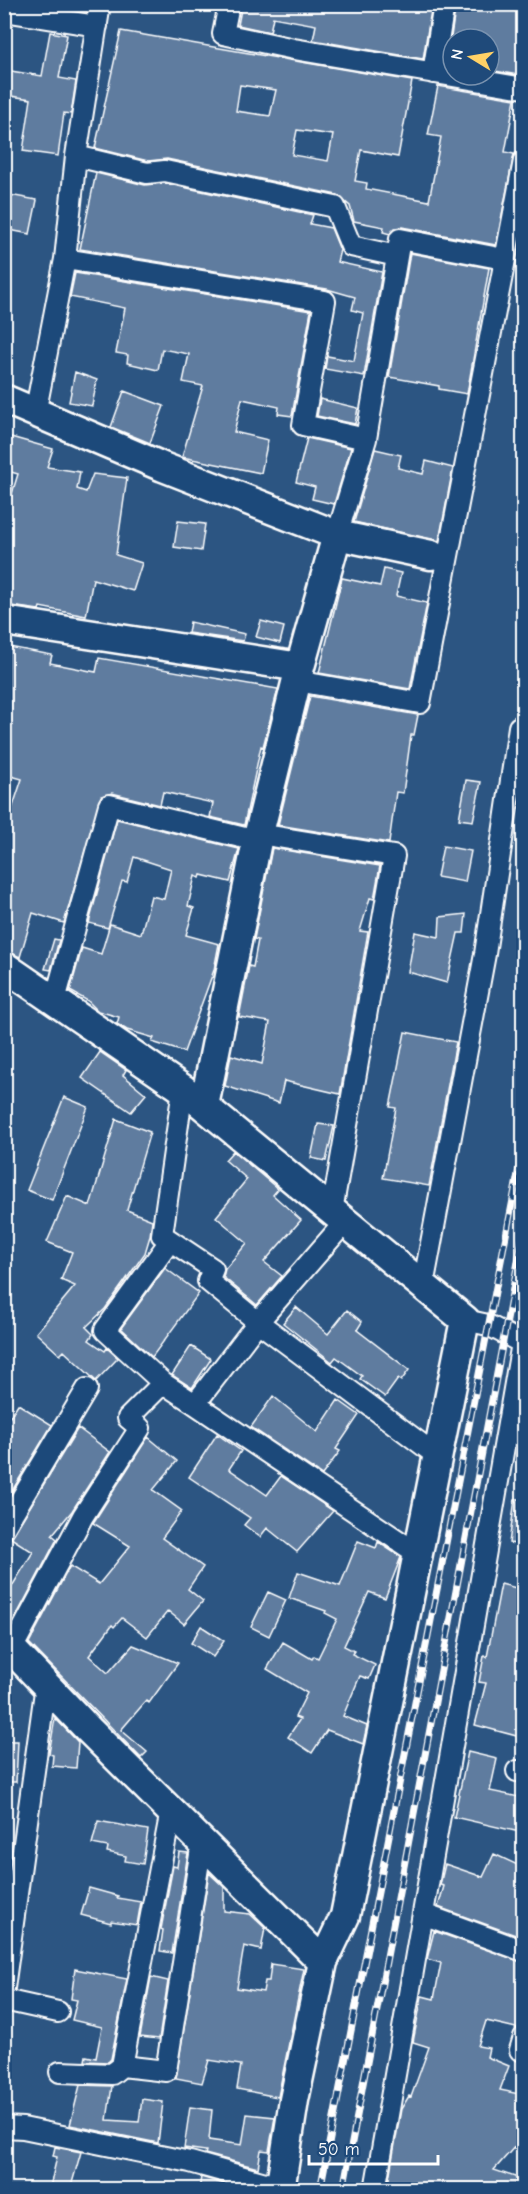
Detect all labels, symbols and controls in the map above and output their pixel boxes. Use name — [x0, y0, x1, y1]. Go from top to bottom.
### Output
north arrow — [441, 27, 501, 87]
text: N — [447, 47, 467, 61]
scale bar — [309, 2128, 438, 2166]
text: 50 m — [318, 2139, 360, 2160]

